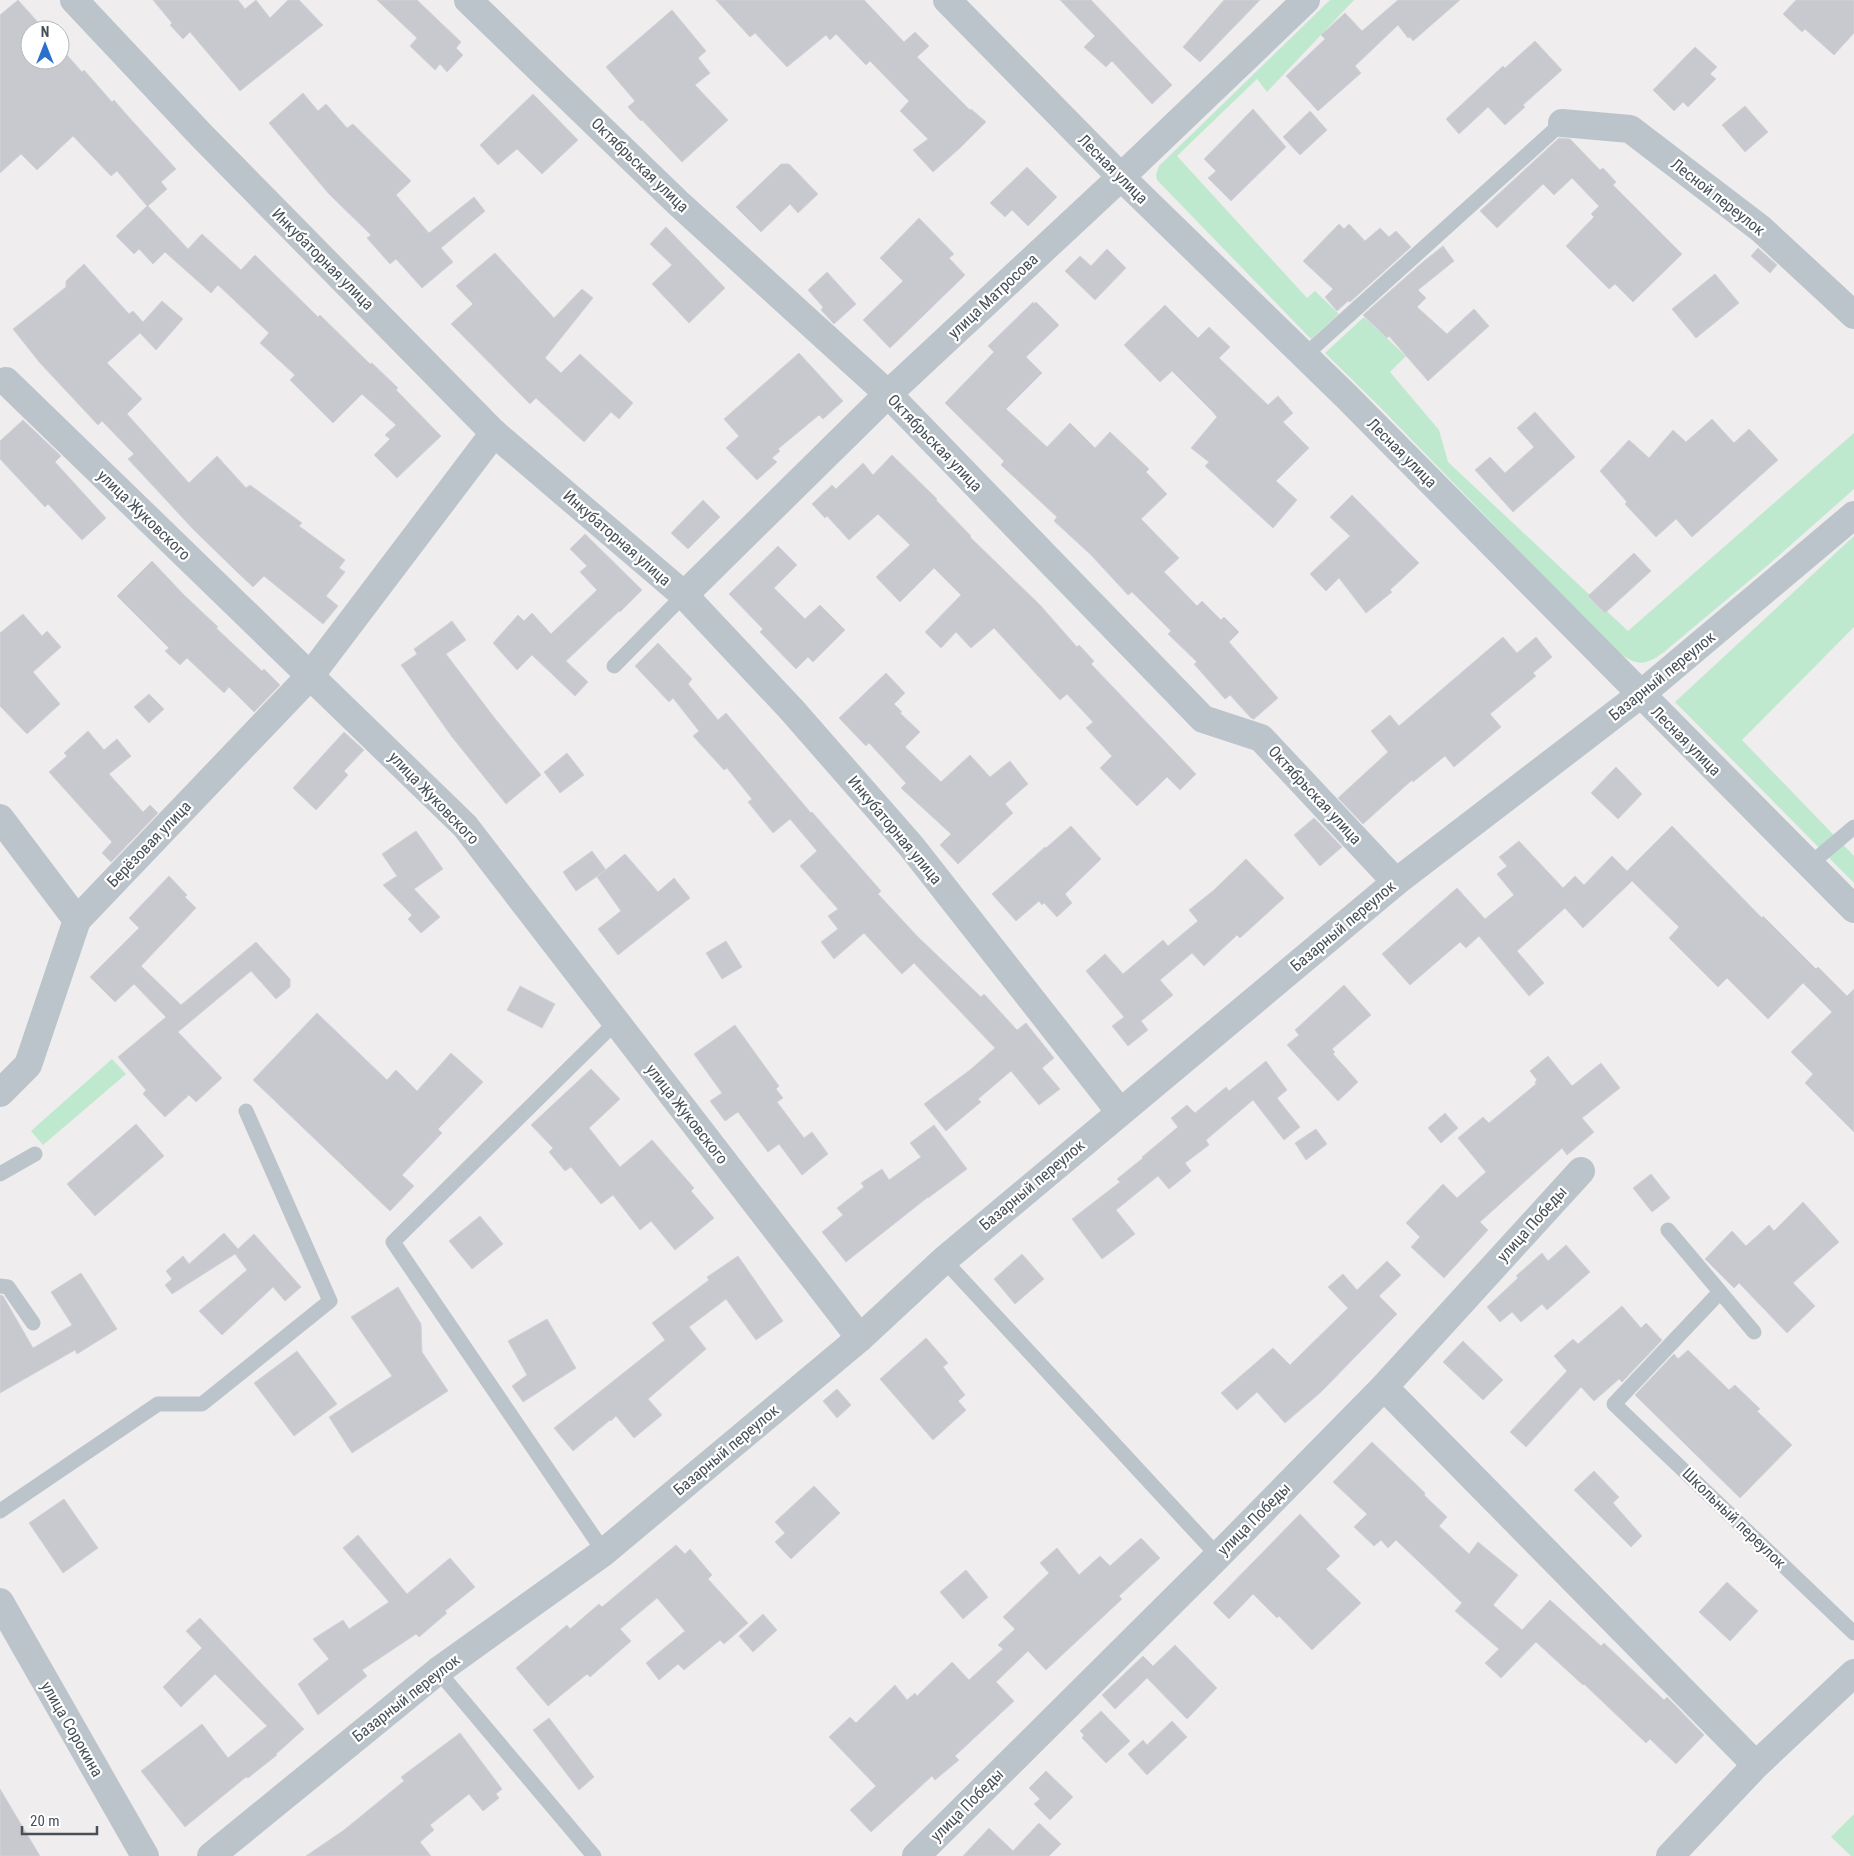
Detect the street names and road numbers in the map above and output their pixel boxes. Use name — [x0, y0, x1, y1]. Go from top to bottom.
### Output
street label: Октябрьская улица — [587, 114, 693, 216]
street label: Лесная улица — [1074, 130, 1152, 208]
street label: Лесной переулок — [1667, 154, 1769, 240]
street label: Инкубаторная улица — [268, 204, 378, 314]
street label: улица Матросова — [944, 250, 1042, 342]
street label: Октябрьская улица — [884, 390, 986, 496]
street label: Лесная улица — [1363, 414, 1441, 492]
street label: улица Жуковского — [94, 466, 194, 564]
street label: Инкубаторная улица — [559, 486, 675, 590]
street label: Базарный переулок — [1605, 627, 1719, 725]
street label: Лесная улица — [1647, 702, 1725, 780]
street label: Октябрьская улица — [1264, 742, 1366, 848]
street label: улица Жуковского — [385, 748, 483, 848]
street label: Инкубаторная улица — [844, 772, 946, 888]
street label: Берёзовая улица — [103, 797, 195, 891]
street label: Базарный переулок — [1287, 876, 1400, 975]
street label: улица Жуковского — [642, 1060, 732, 1168]
street label: Базарный переулок — [976, 1135, 1089, 1234]
street label: улица Победы — [1493, 1182, 1571, 1266]
street label: Базарный переулок — [670, 1400, 783, 1499]
street label: Школьный переулок — [1678, 1464, 1790, 1572]
street label: улица Победы — [1214, 1479, 1294, 1559]
street label: Базарный переулок — [348, 1650, 464, 1746]
street label: улица Сорокина — [37, 1678, 107, 1780]
street label: улица Победы — [927, 1765, 1007, 1845]

